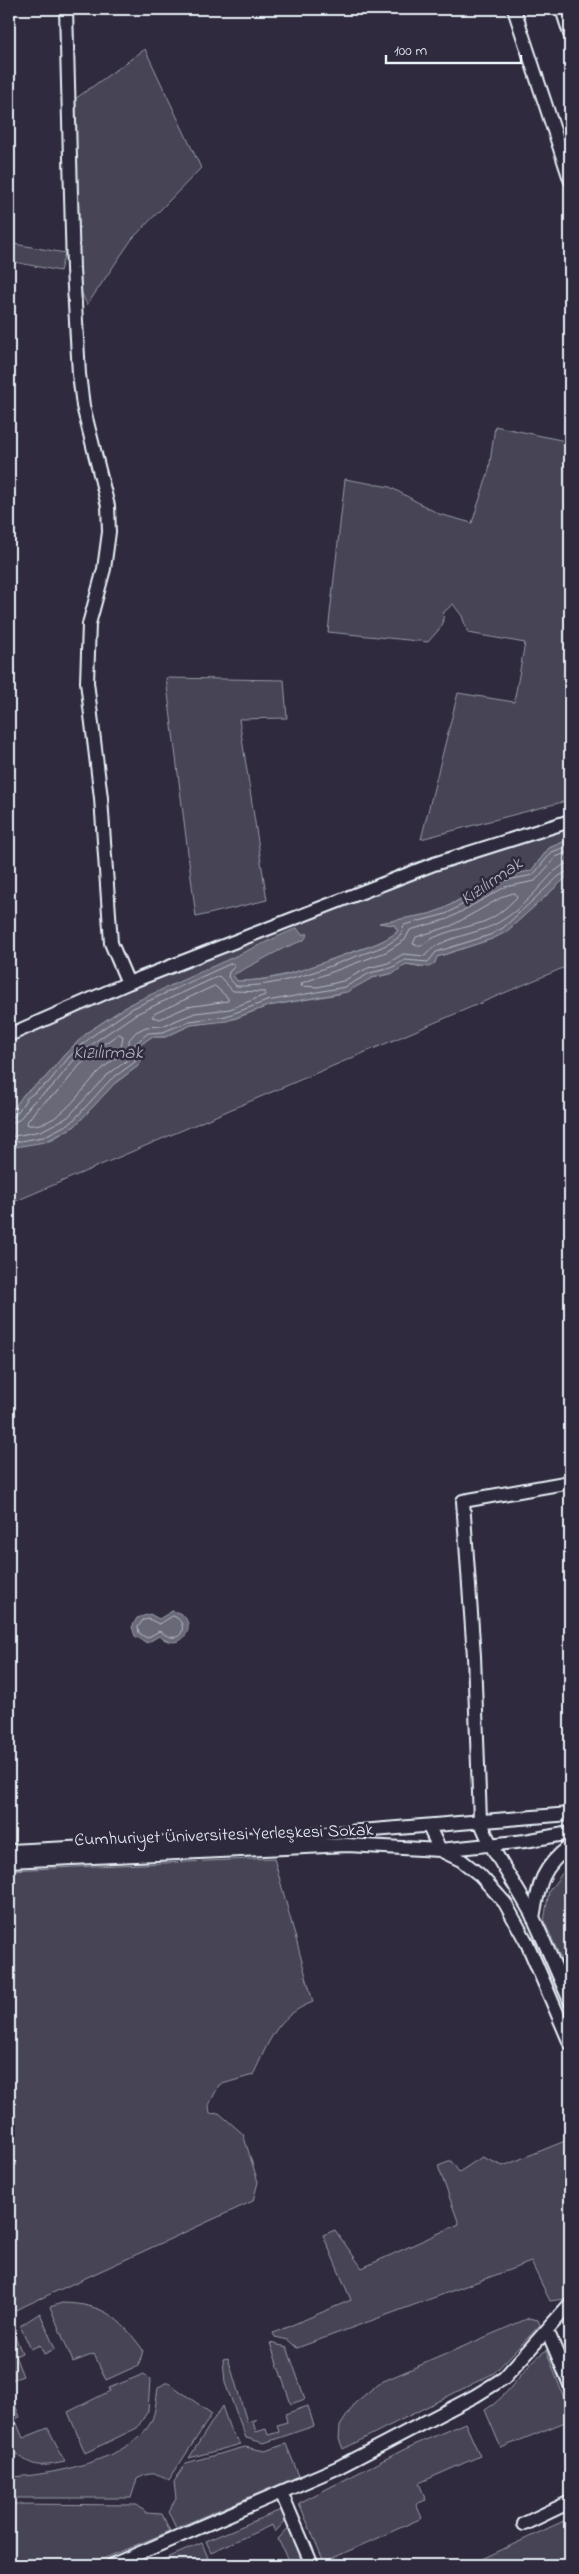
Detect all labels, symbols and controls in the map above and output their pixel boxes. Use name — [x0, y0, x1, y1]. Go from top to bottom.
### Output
scale bar — [386, 32, 522, 64]
text: 100 m — [394, 40, 427, 62]
water label: Kızılırmak — [455, 851, 529, 913]
water label: Kızılırmak — [73, 1040, 144, 1067]
street label: Cumhuriyet Üniversitesi Yerleşkesi Sokak — [74, 1818, 374, 1854]

